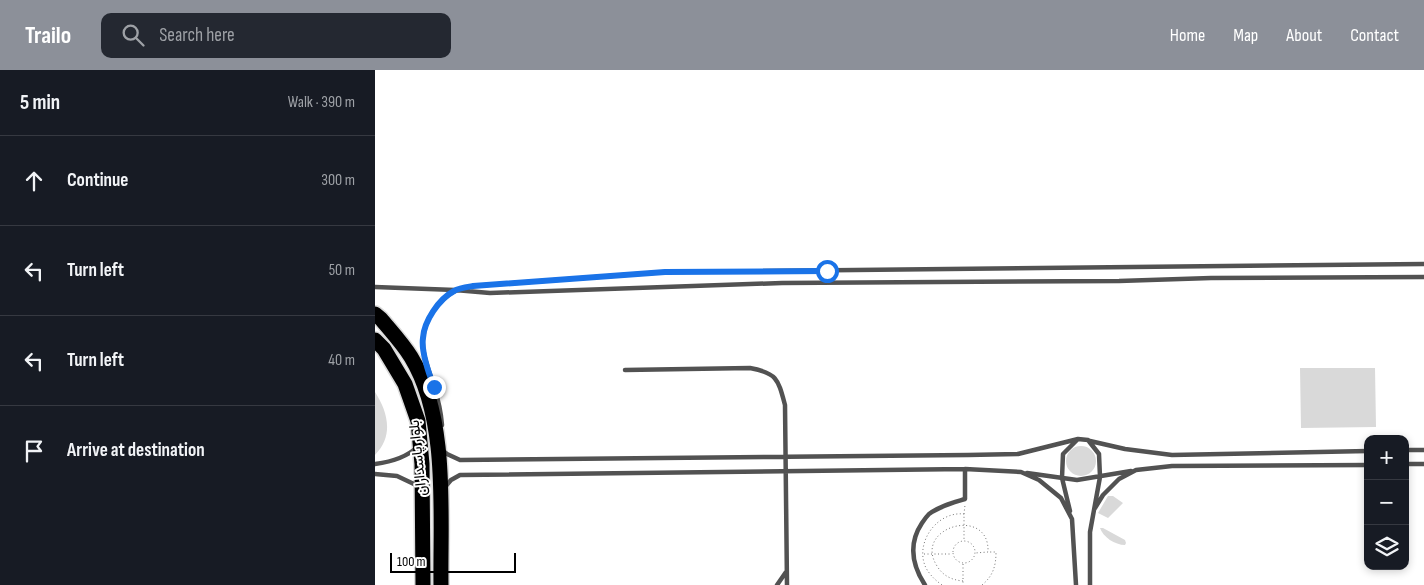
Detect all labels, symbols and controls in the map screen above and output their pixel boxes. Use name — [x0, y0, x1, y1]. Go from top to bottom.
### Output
search box — [101, 13, 451, 58]
text: Trailo — [25, 21, 71, 50]
icon: search — [119, 21, 147, 49]
text: Search here — [159, 24, 235, 47]
text: Home — [1170, 25, 1205, 46]
text: Map — [1233, 25, 1258, 46]
text: About — [1286, 25, 1322, 46]
text: Contact — [1350, 25, 1399, 46]
text: 5 min — [20, 90, 60, 115]
text: Walk · 390 m — [288, 93, 355, 112]
icon: ahead — [20, 167, 48, 195]
text: Continue — [67, 169, 128, 192]
text: 300 m — [321, 171, 355, 190]
icon: left — [20, 257, 48, 285]
text: Turn left — [67, 259, 124, 282]
route start — [816, 260, 839, 283]
text: 50 m — [329, 261, 355, 280]
icon: left — [20, 347, 48, 375]
text: Turn left — [67, 349, 124, 372]
text: 40 m — [328, 351, 355, 370]
route end — [423, 376, 446, 399]
street label: بلوار پاسداران — [405, 419, 431, 497]
map controls — [1364, 435, 1409, 570]
button: + — [1364, 435, 1409, 480]
icon: arrive — [20, 437, 48, 465]
text: Arrive at destination — [67, 439, 205, 462]
button: − — [1364, 480, 1409, 525]
button: layers — [1364, 525, 1409, 570]
scale bar — [390, 550, 516, 573]
text: 100 m — [397, 553, 426, 570]

